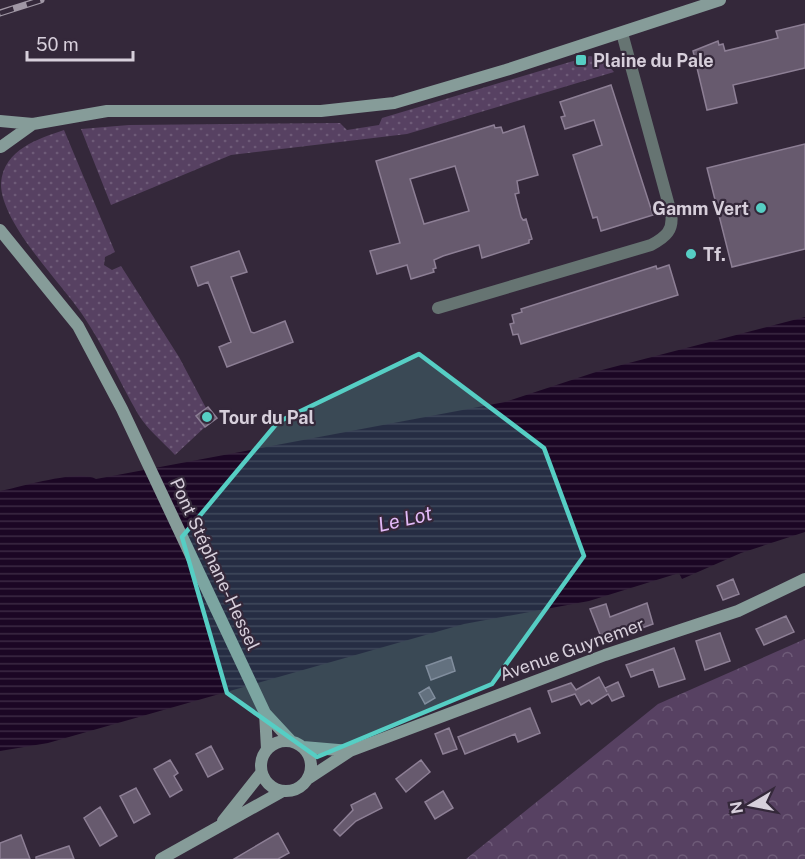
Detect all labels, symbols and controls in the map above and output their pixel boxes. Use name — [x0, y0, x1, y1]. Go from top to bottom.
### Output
scale bar — [27, 24, 134, 62]
text: 50 m — [36, 34, 79, 55]
place label: Plaine du Pale — [593, 50, 714, 71]
marker: Plaine du Pale — [574, 53, 588, 67]
place label: Gamm Vert — [652, 198, 749, 219]
marker: Gamm Vert — [754, 201, 768, 215]
place label: Tf. — [703, 244, 726, 265]
marker: Tf. — [684, 247, 698, 261]
place label: Tour du Pal — [219, 407, 315, 428]
marker: Tour du Pal — [200, 410, 214, 424]
street label: Pont Stéphane-Hessel — [166, 474, 264, 654]
water label: Le Lot — [375, 501, 435, 537]
street label: Avenue Guynemer — [497, 613, 647, 685]
north arrow — [721, 775, 781, 835]
text: N — [726, 800, 747, 815]

